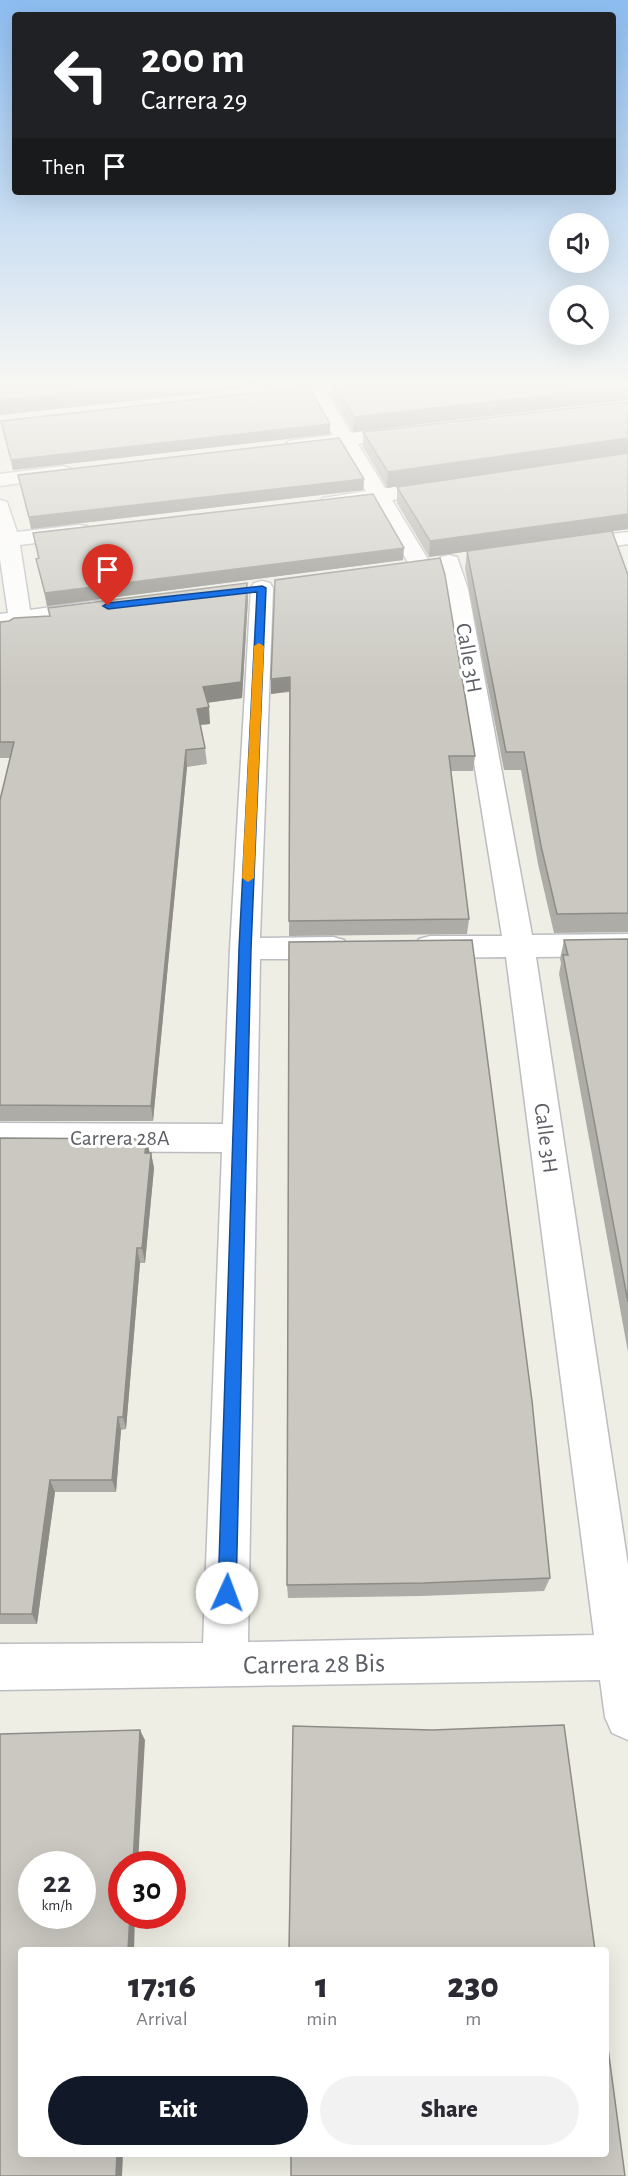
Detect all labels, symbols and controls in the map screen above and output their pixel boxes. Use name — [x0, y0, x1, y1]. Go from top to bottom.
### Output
icon: left — [42, 36, 120, 114]
text: 200 m — [141, 38, 245, 80]
text: Carrera 29 — [141, 87, 247, 114]
icon: arrive — [98, 150, 131, 183]
text: Then — [42, 156, 86, 178]
map controls — [549, 213, 609, 345]
button: sound — [549, 213, 609, 273]
button: search — [549, 285, 609, 345]
pin — [82, 544, 133, 606]
icon: arrive — [91, 553, 124, 586]
street label: Calle 3H — [452, 621, 486, 695]
street label: Calle 3H — [530, 1102, 562, 1174]
street label: Carrera 28A — [70, 1127, 170, 1149]
position arrow — [195, 1561, 259, 1625]
street label: Carrera 28 Bis — [243, 1649, 385, 1679]
speed limit sign: 30 — [108, 1851, 186, 1929]
text: 22 — [43, 1868, 71, 1898]
text: km/h — [42, 1898, 72, 1913]
text: 17:16 — [128, 1968, 196, 2004]
text: 1 — [315, 1968, 328, 2004]
text: 230 — [447, 1968, 499, 2004]
text: Arrival — [136, 2009, 188, 2029]
text: min — [306, 2009, 337, 2029]
text: m — [465, 2009, 481, 2029]
button: Exit — [48, 2076, 308, 2145]
button: Share — [320, 2076, 579, 2145]

